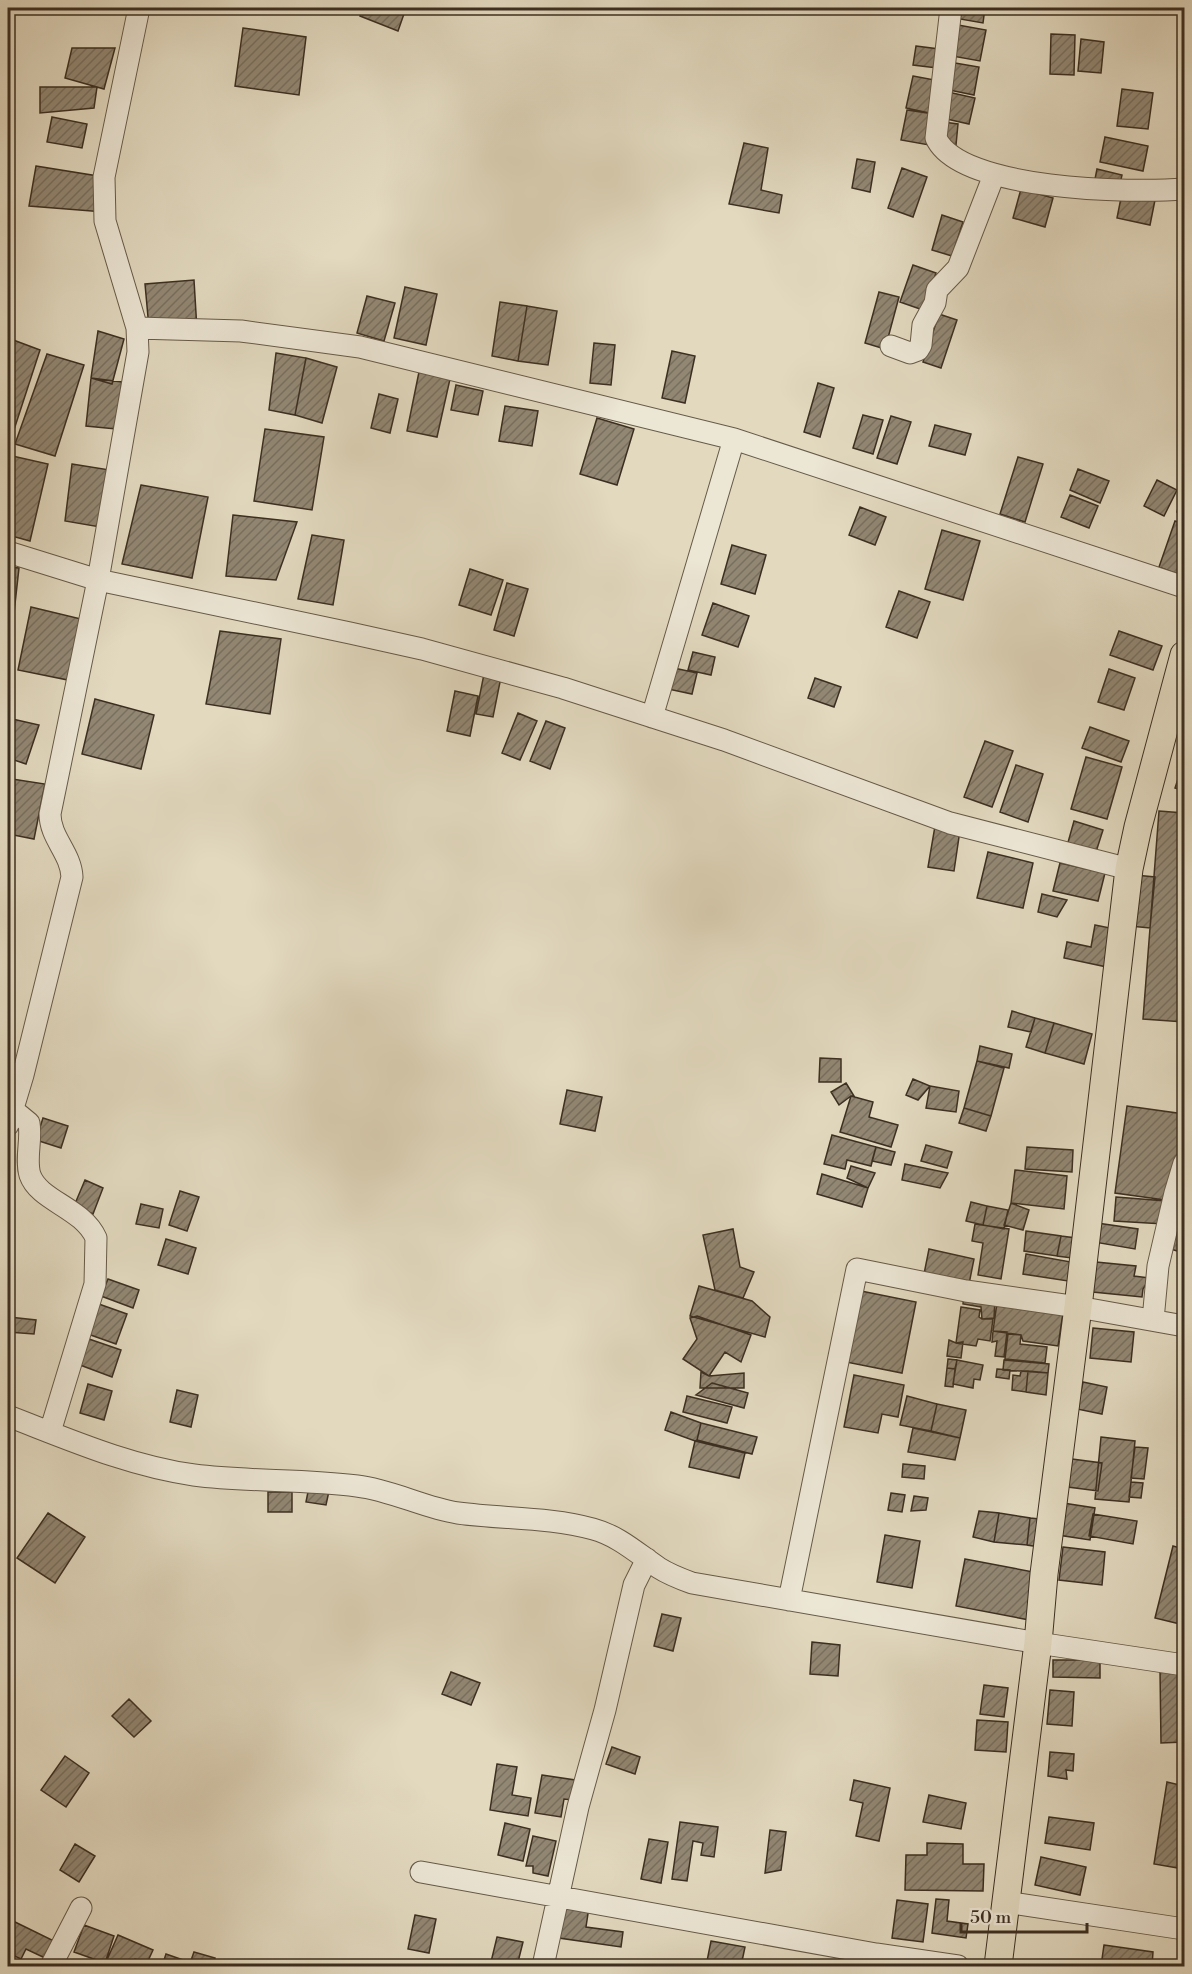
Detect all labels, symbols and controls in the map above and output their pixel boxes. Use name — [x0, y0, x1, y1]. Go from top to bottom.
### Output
scale bar — [961, 1896, 1087, 1934]
text: 50 m — [970, 1906, 1012, 1929]

